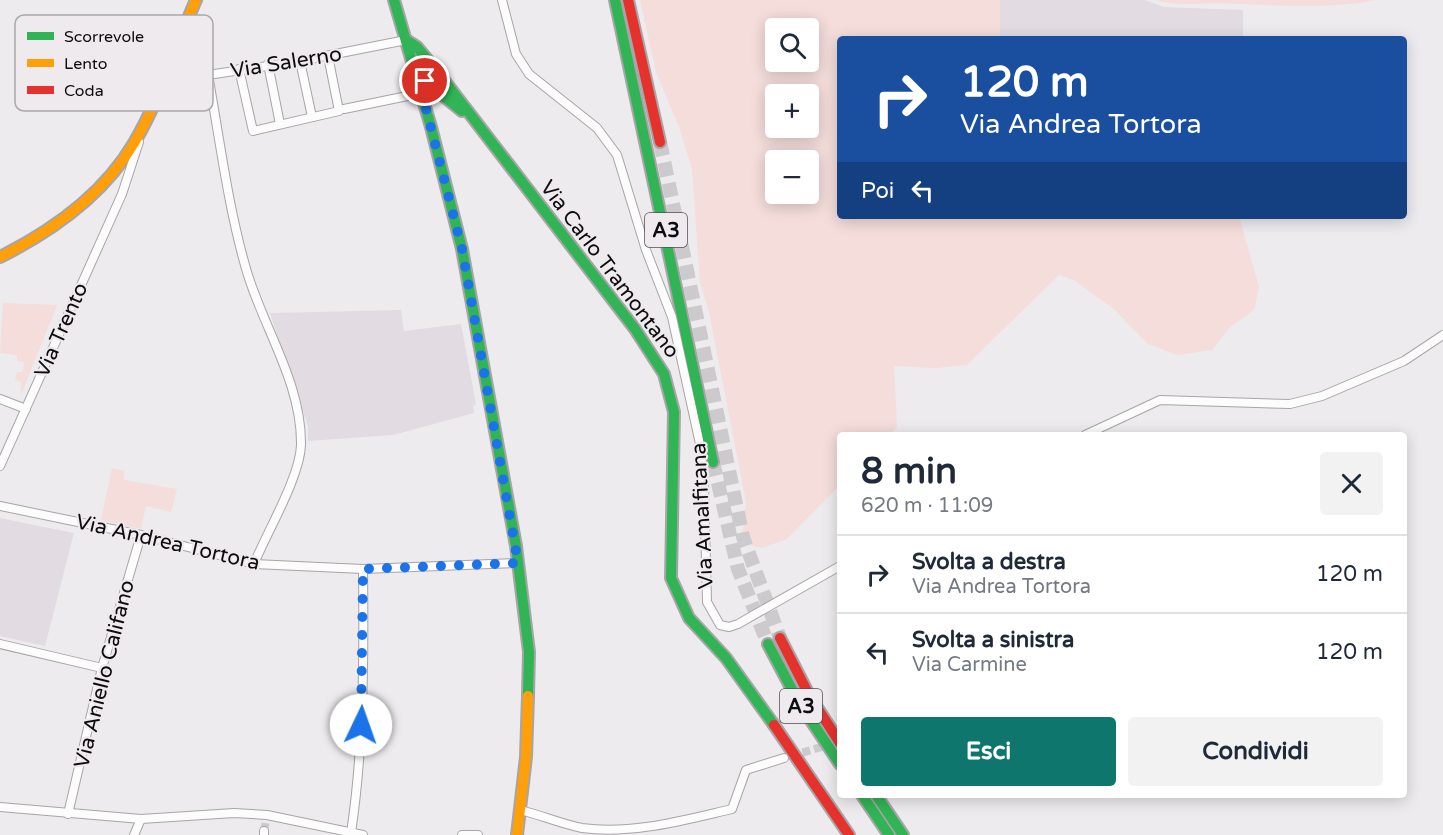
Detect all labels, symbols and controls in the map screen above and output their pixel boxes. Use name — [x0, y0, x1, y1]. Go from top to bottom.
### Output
legend — [15, 15, 213, 111]
map controls — [765, 18, 819, 204]
button: search — [765, 18, 819, 72]
text: Scorrevole — [64, 27, 144, 47]
street label: Via Salerno — [229, 41, 343, 84]
text: Lento — [64, 54, 108, 74]
pin — [399, 55, 450, 106]
text: 120 m — [960, 57, 1089, 108]
icon: right — [861, 60, 939, 138]
icon: arrive — [408, 64, 441, 97]
text: Coda — [64, 81, 104, 101]
button: + — [765, 84, 819, 138]
text: Via Andrea Tortora — [960, 108, 1202, 141]
button: − — [765, 150, 819, 204]
icon: left — [906, 174, 939, 207]
street label: Via Carlo Tramontano — [535, 175, 685, 363]
text: Poi — [861, 178, 894, 204]
road number: A3 — [645, 213, 687, 247]
street label: Via Trento — [29, 279, 93, 382]
street label: Via Amalfitana — [686, 442, 719, 590]
text: 8 min — [861, 450, 957, 493]
button: close — [1320, 452, 1383, 515]
text: 620 m · 11:09 — [861, 494, 993, 518]
street label: Via Andrea Tortora — [73, 509, 262, 576]
text: Svolta a destra — [912, 549, 1066, 575]
icon: right — [861, 558, 894, 591]
text: 120 m — [1316, 561, 1383, 587]
text: Via Andrea Tortora — [912, 575, 1091, 599]
street label: Via Aniello Califano — [69, 578, 140, 771]
text: Svolta a sinistra — [912, 627, 1074, 653]
icon: left — [861, 636, 894, 669]
text: 120 m — [1316, 639, 1383, 665]
text: Via Carmine — [912, 653, 1027, 677]
road number: A3 — [780, 689, 822, 723]
position arrow — [329, 693, 393, 757]
button: Esci — [861, 717, 1116, 786]
button: Condividi — [1128, 717, 1383, 786]

